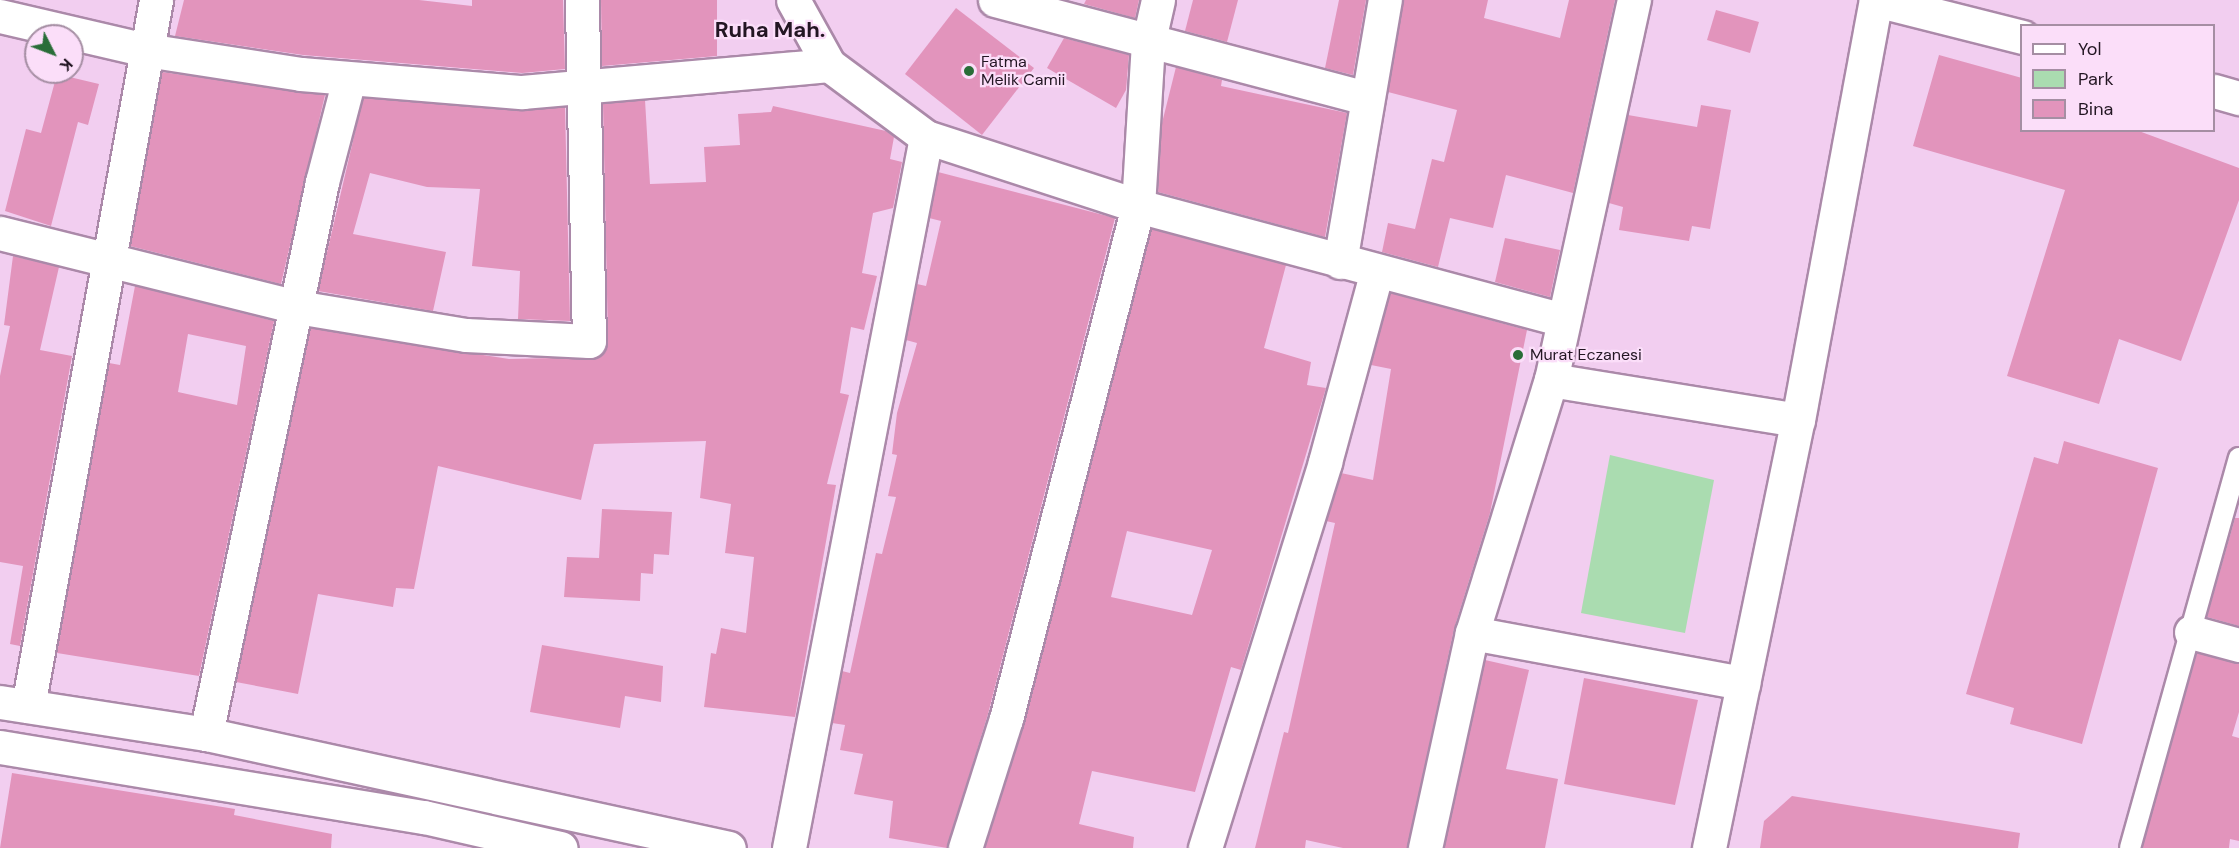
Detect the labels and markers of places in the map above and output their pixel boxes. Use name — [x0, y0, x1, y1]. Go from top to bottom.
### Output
place label: Fatma Melik Camii — [981, 52, 1065, 90]
marker: Fatma Melik Camii — [962, 64, 976, 78]
place label: Murat Eczanesi — [1530, 345, 1642, 365]
marker: Murat Eczanesi — [1511, 348, 1525, 362]

